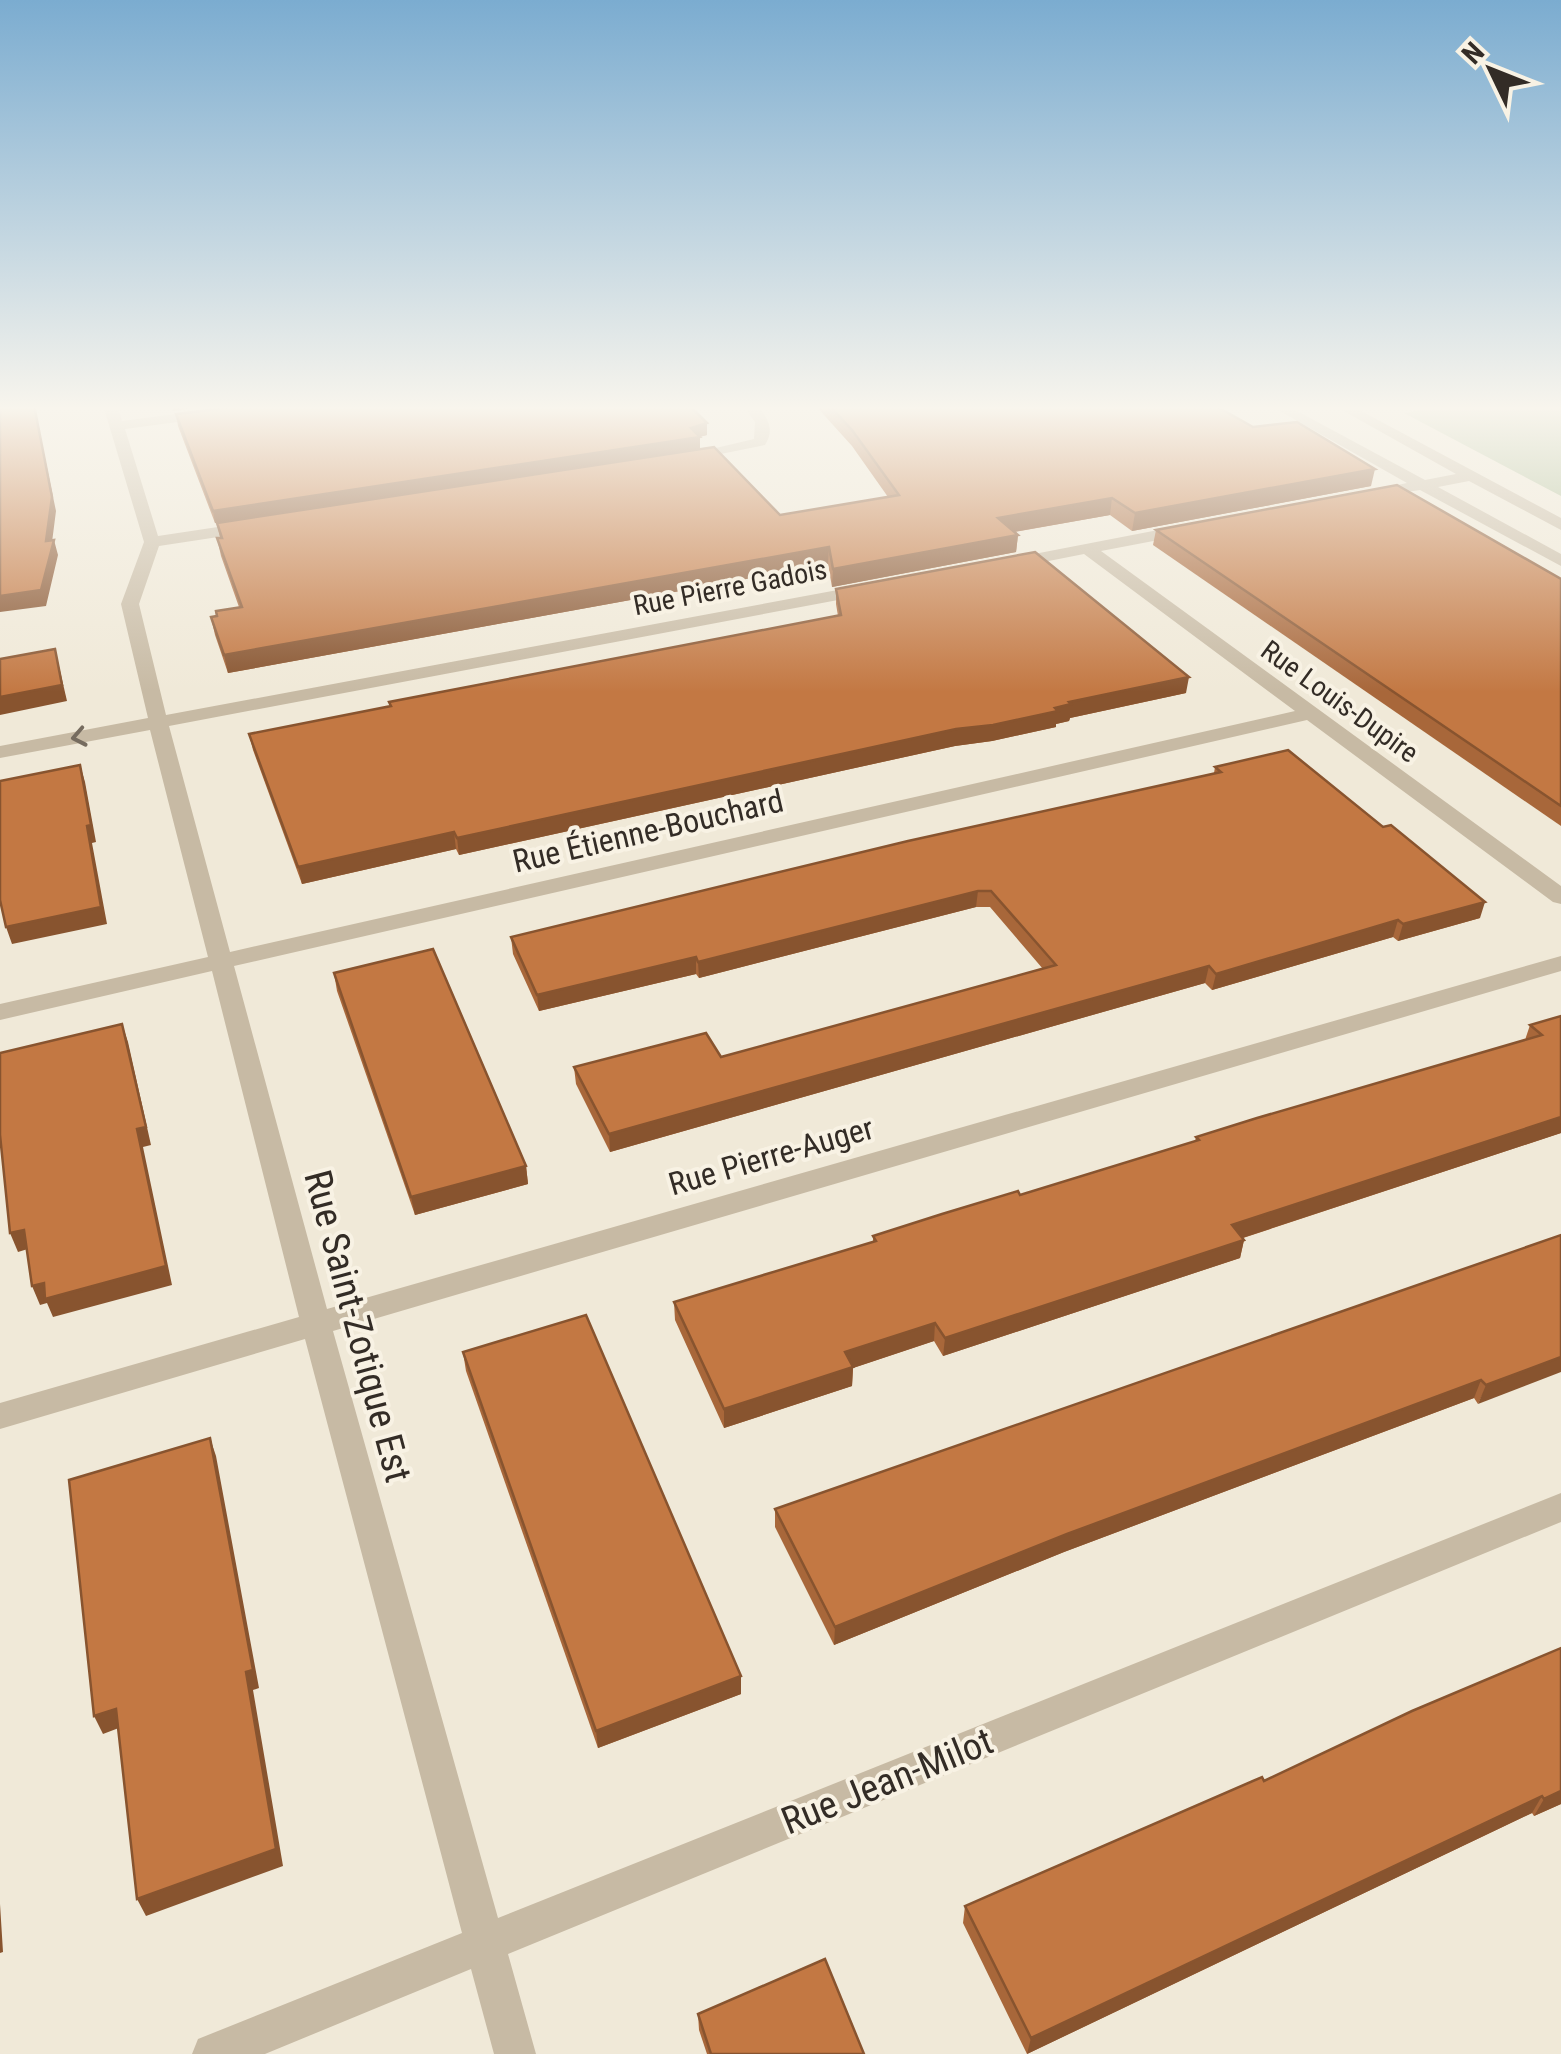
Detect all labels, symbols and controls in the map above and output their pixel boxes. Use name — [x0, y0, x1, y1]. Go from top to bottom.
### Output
north arrow — [1441, 20, 1541, 120]
text: N — [1455, 36, 1491, 71]
street label: Rue Pierre Gadois — [631, 553, 830, 622]
street label: Rue Louis-Dupire — [1255, 633, 1425, 769]
one-way arrow — [71, 726, 88, 747]
street label: Rue Étienne-Bouchard — [509, 781, 787, 881]
street label: Rue Pierre-Auger — [664, 1109, 878, 1203]
street label: Rue Saint-Zotique Est — [295, 1165, 421, 1487]
street label: Rue Jean-Milot — [775, 1719, 999, 1843]

